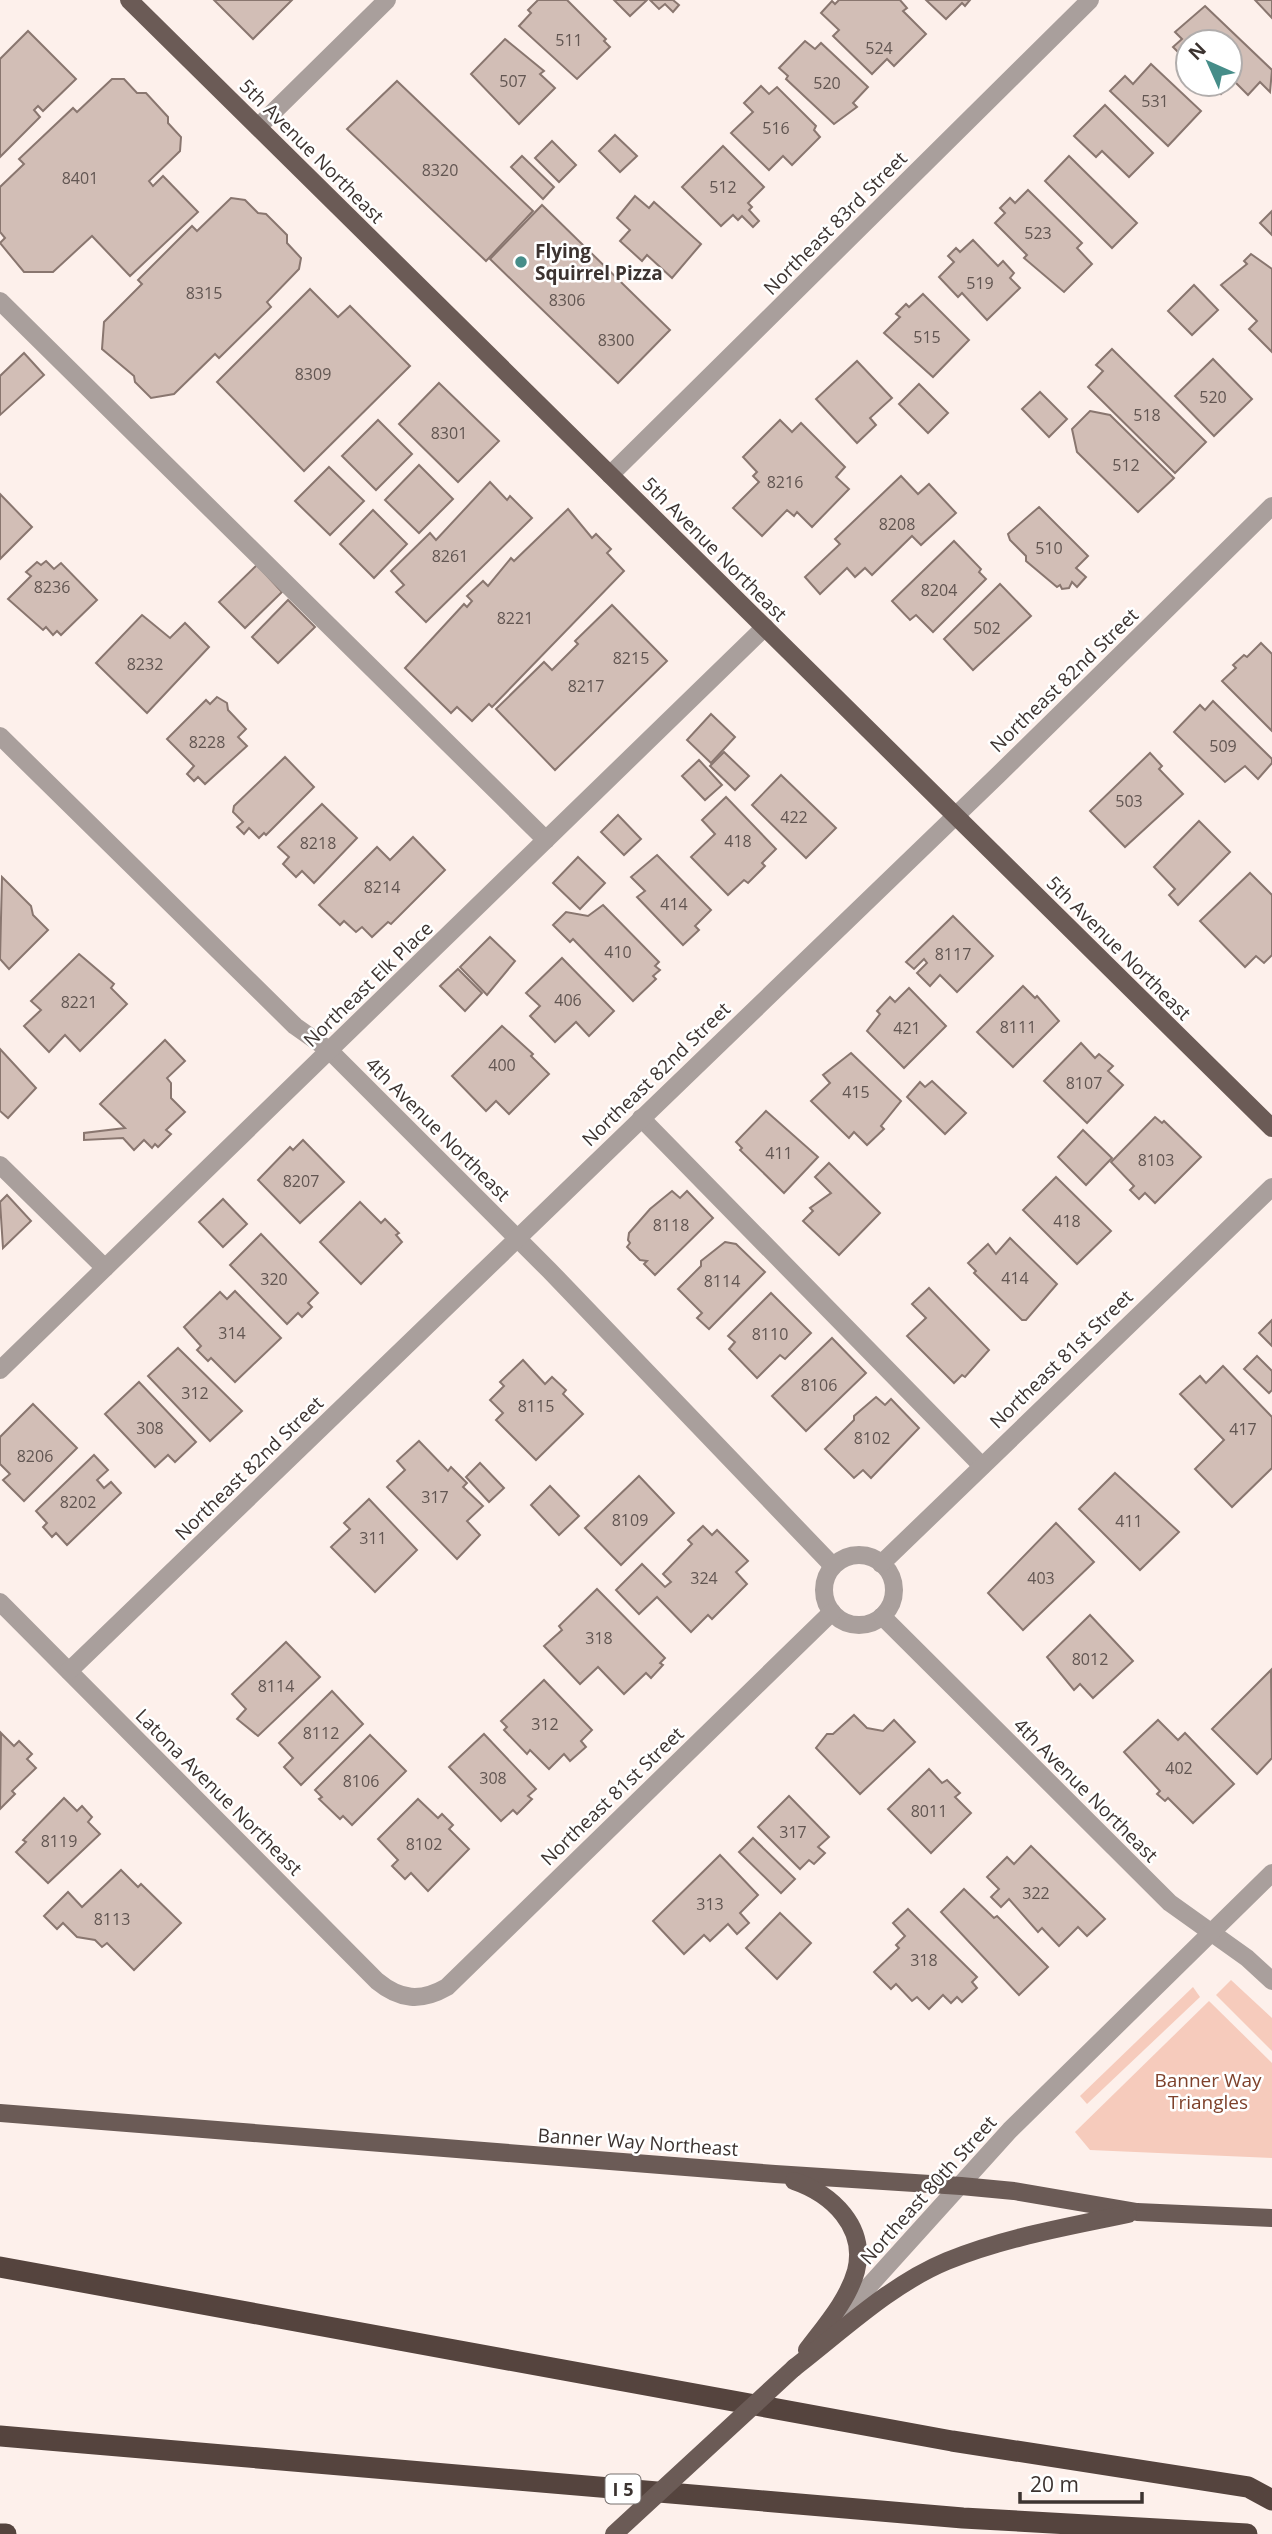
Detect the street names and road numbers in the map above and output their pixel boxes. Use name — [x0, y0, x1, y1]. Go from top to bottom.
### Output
street label: 5th Avenue Northeast — [234, 73, 390, 229]
street label: Northeast 83rd Street — [758, 145, 913, 300]
street label: 5th Avenue Northeast — [637, 471, 793, 627]
street label: Northeast 82nd Street — [984, 602, 1144, 758]
street label: 5th Avenue Northeast — [1041, 870, 1197, 1026]
street label: Northeast Elk Place — [298, 915, 438, 1053]
street label: Northeast 82nd Street — [576, 996, 736, 1152]
street label: 4th Avenue Northeast — [360, 1051, 516, 1207]
street label: Northeast 81st Street — [984, 1284, 1138, 1434]
street label: Northeast 82nd Street — [169, 1390, 329, 1546]
street label: Latona Avenue Northeast — [130, 1703, 308, 1881]
street label: 4th Avenue Northeast — [1008, 1712, 1164, 1868]
street label: Northeast 81st Street — [535, 1721, 689, 1871]
street label: Northeast 80th Street — [854, 2110, 1002, 2270]
street label: Banner Way Northeast — [537, 2122, 739, 2162]
road number: I 5 — [606, 2474, 640, 2504]

